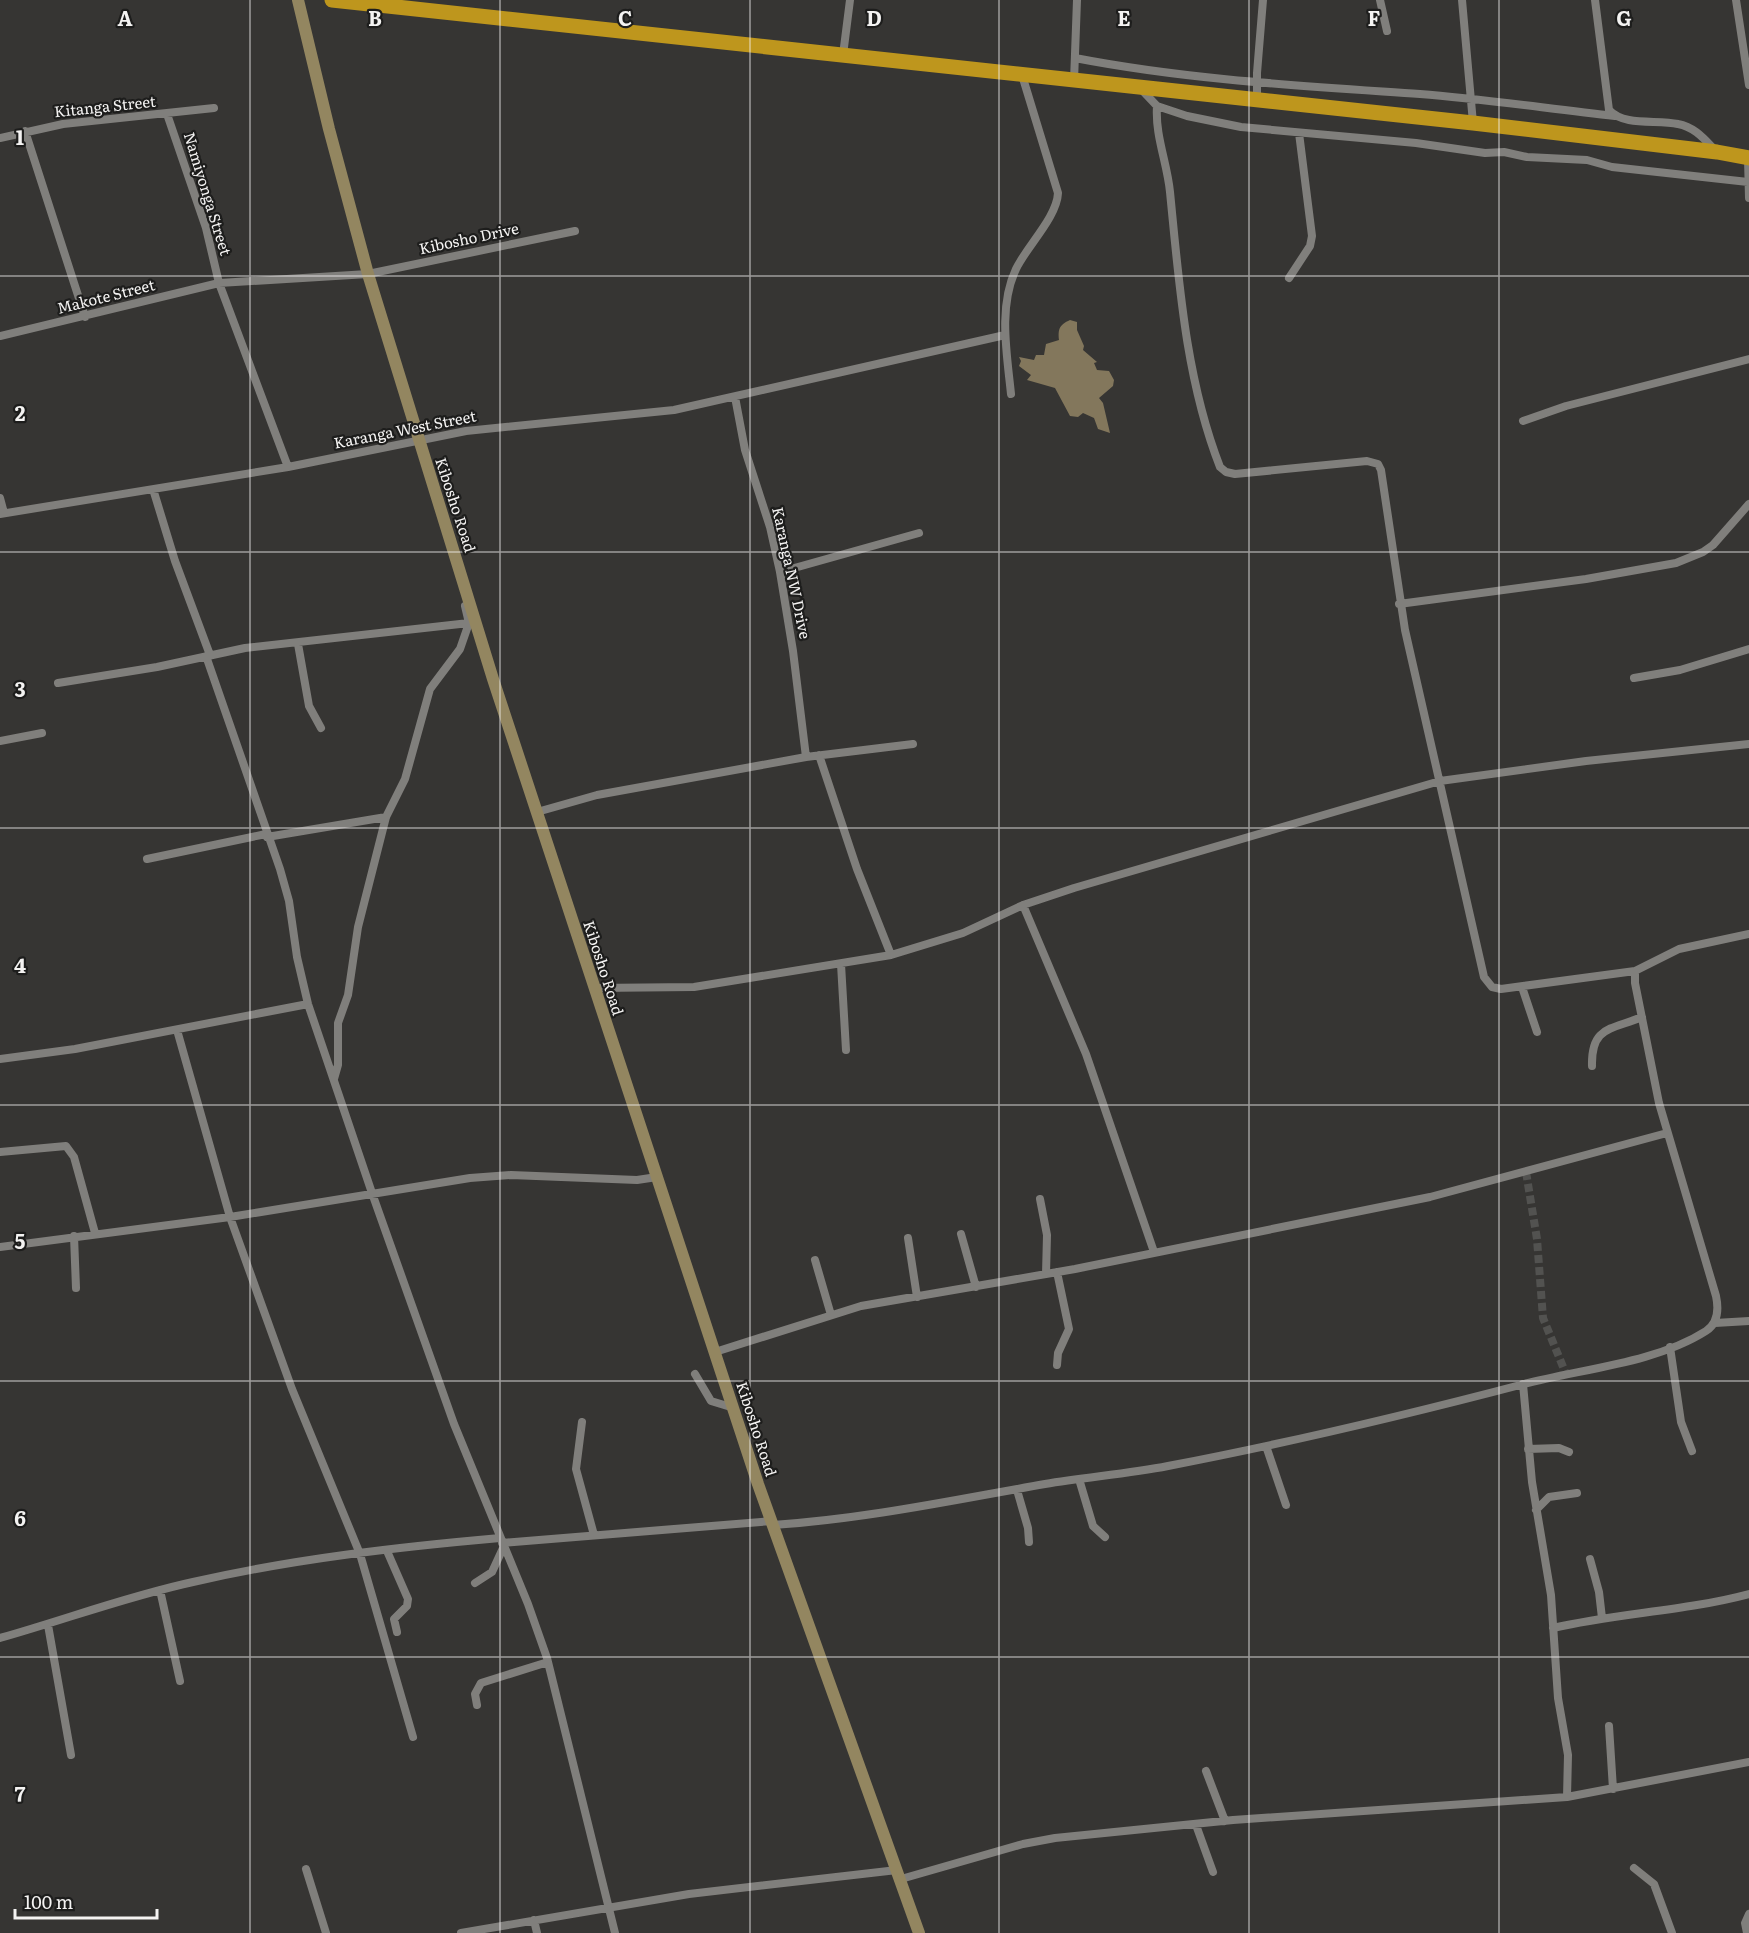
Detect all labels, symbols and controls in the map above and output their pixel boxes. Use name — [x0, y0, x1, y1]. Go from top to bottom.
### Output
text: A — [117, 2, 133, 32]
text: B — [368, 2, 382, 32]
text: C — [618, 2, 632, 32]
text: D — [866, 2, 882, 32]
text: E — [1117, 2, 1131, 32]
text: F — [1368, 2, 1381, 32]
text: G — [1616, 2, 1632, 32]
street label: Kitanga Street — [53, 89, 157, 122]
text: 1 — [16, 121, 24, 151]
street label: Namiyonga Street — [179, 129, 238, 258]
street label: Kibosho Drive — [417, 216, 521, 259]
street label: Makote Street — [54, 272, 157, 319]
text: 2 — [15, 397, 26, 427]
street label: Karanga West Street — [332, 403, 478, 454]
street label: Kibosho Road — [430, 454, 483, 555]
street label: Karanga NW Drive — [767, 504, 818, 641]
text: 3 — [14, 673, 26, 703]
street label: Kibosho Road — [578, 917, 631, 1018]
text: 4 — [14, 949, 26, 979]
text: 5 — [15, 1225, 26, 1255]
street label: Kibosho Road — [731, 1378, 784, 1479]
text: 6 — [14, 1502, 26, 1532]
text: 7 — [15, 1778, 26, 1808]
scale bar — [15, 1882, 158, 1920]
text: 100 m — [24, 1888, 73, 1915]

